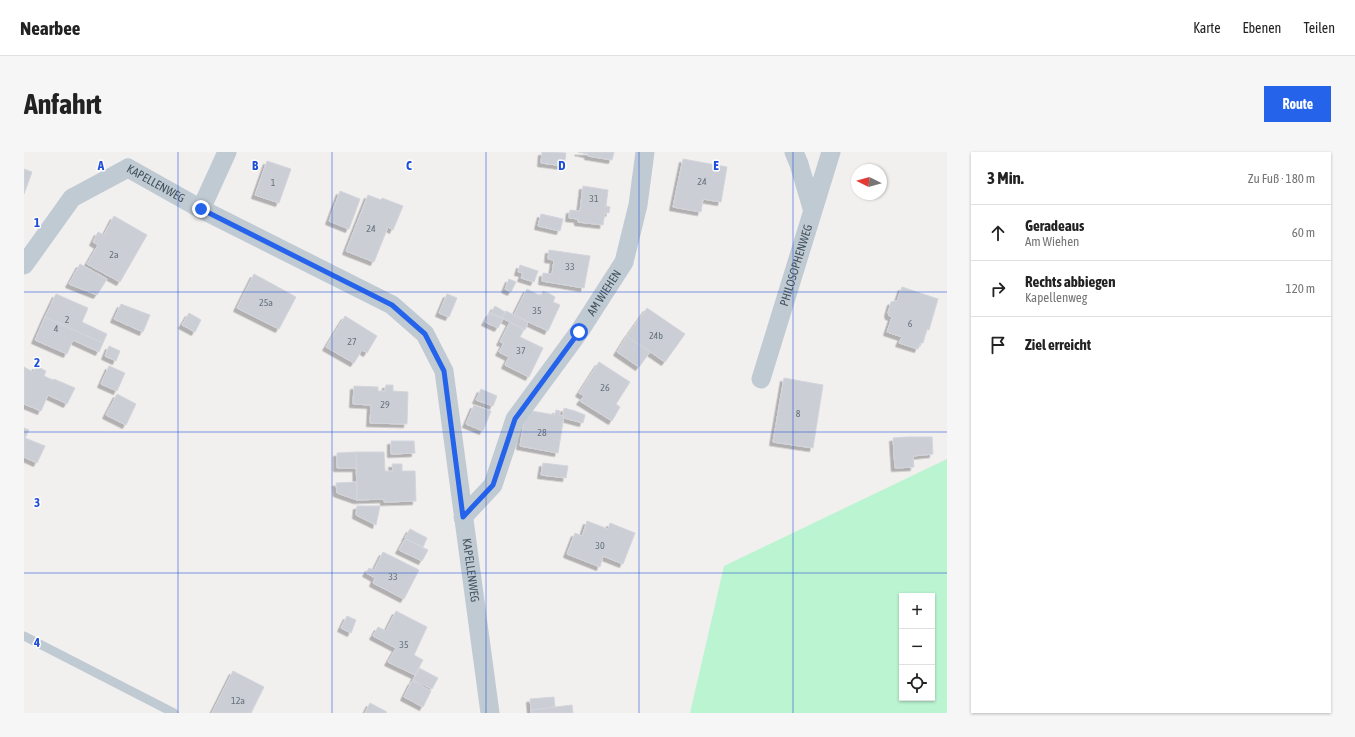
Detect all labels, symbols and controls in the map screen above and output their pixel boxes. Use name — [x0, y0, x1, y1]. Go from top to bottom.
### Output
text: Nearbee — [20, 17, 80, 39]
text: Karte — [1193, 20, 1220, 36]
text: Ebenen — [1242, 20, 1281, 36]
text: Teilen — [1303, 20, 1335, 36]
button: Route — [1264, 86, 1331, 122]
text: Anfahrt — [24, 88, 102, 120]
text: A — [97, 158, 105, 173]
text: B — [252, 158, 259, 173]
text: C — [406, 158, 412, 173]
text: D — [558, 158, 566, 173]
text: E — [713, 158, 719, 173]
street label: KAPELLENWEG — [124, 162, 187, 206]
north arrow — [851, 164, 887, 200]
text: 3 Min. — [987, 168, 1024, 188]
text: Zu Fuß · 180 m — [1248, 171, 1315, 186]
house number: 24 — [697, 176, 707, 187]
house number: 1 — [271, 177, 276, 188]
house number: 31 — [589, 193, 599, 204]
route end — [192, 200, 210, 218]
text: 1 — [34, 215, 40, 230]
text: Geradeaus — [1025, 217, 1084, 234]
icon: ahead — [987, 222, 1009, 244]
house number: 24 — [366, 223, 376, 234]
street label: PHILOSOPHENWEG — [777, 223, 815, 308]
text: 60 m — [1292, 225, 1315, 240]
text: Am Wiehen — [1025, 234, 1079, 249]
house number: 2a — [109, 249, 119, 260]
house number: 33 — [565, 261, 575, 272]
street label: AM WIEHEN — [584, 267, 624, 318]
text: Rechts abbiegen — [1025, 273, 1115, 290]
icon: right — [987, 278, 1009, 300]
text: 120 m — [1286, 281, 1315, 296]
text: Kapellenweg — [1025, 290, 1087, 305]
house number: 25a — [259, 297, 273, 308]
house number: 35 — [532, 305, 542, 316]
house number: 2 — [65, 314, 70, 325]
house number: 6 — [908, 318, 913, 329]
house number: 4 — [54, 323, 59, 334]
route start — [570, 323, 588, 341]
house number: 24b — [649, 330, 663, 341]
icon: arrive — [987, 334, 1009, 356]
house number: 27 — [347, 336, 357, 347]
text: Ziel erreicht — [1025, 336, 1091, 353]
house number: 37 — [516, 345, 526, 356]
text: 2 — [34, 355, 40, 370]
house number: 26 — [600, 382, 610, 393]
house number: 29 — [380, 399, 390, 410]
house number: 8 — [796, 408, 801, 419]
house number: 28 — [537, 427, 547, 438]
text: 3 — [34, 495, 40, 510]
street label: KAPELLENWEG — [460, 537, 482, 603]
house number: 30 — [595, 540, 605, 551]
house number: 33 — [388, 571, 398, 582]
map controls — [899, 593, 935, 701]
button: + — [899, 593, 935, 629]
button: − — [899, 629, 935, 665]
text: 4 — [33, 635, 40, 650]
house number: 35 — [399, 639, 409, 650]
button: locate — [899, 665, 935, 701]
house number: 12a — [231, 695, 245, 706]

